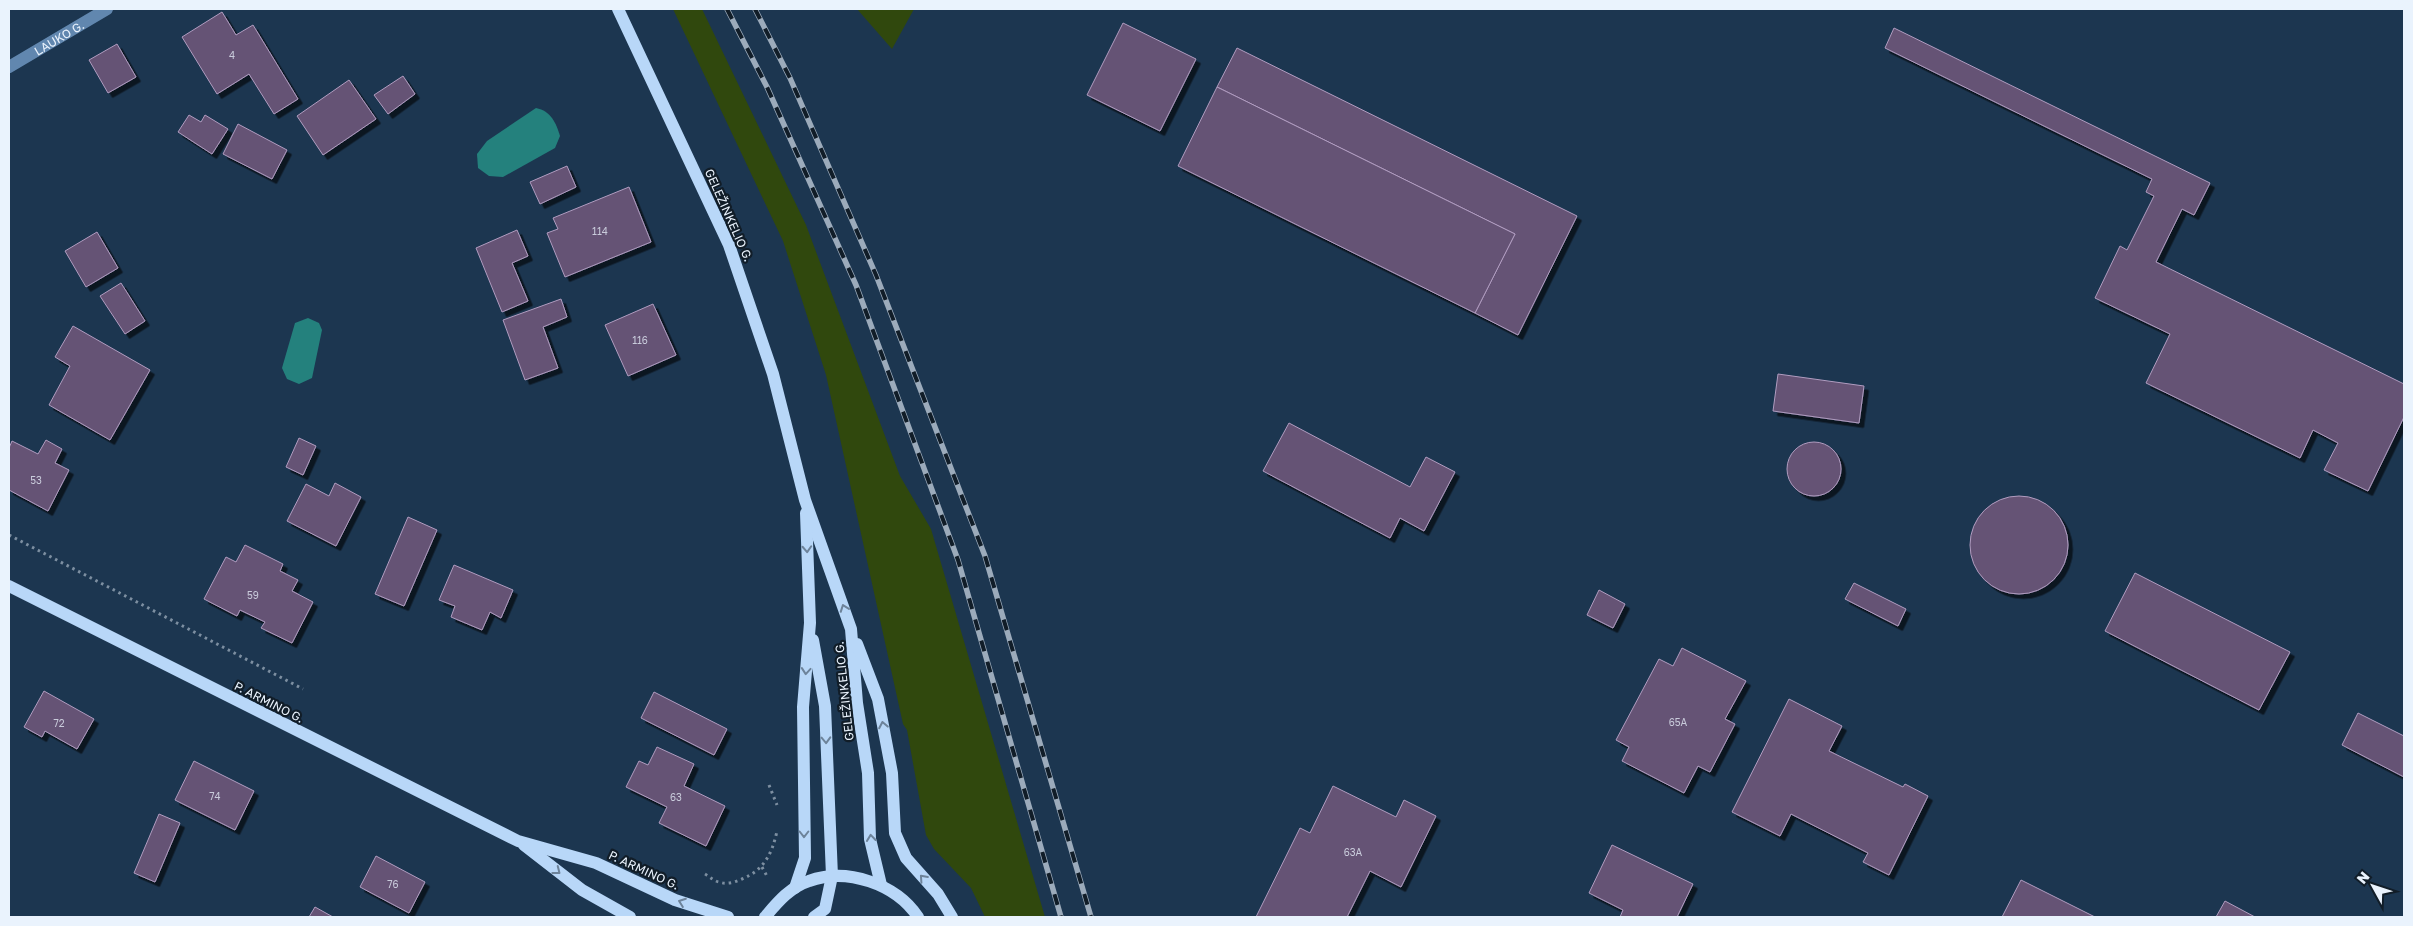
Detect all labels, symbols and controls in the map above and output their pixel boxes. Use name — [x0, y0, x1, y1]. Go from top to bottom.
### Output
street label: LAUKO G. — [31, 17, 87, 58]
house number: 4 — [229, 49, 235, 61]
street label: GELEŽINKELIO G. — [702, 166, 756, 264]
house number: 114 — [592, 225, 608, 237]
house number: 116 — [632, 334, 648, 346]
house number: 53 — [30, 474, 42, 486]
one-way arrow — [802, 545, 813, 553]
house number: 59 — [247, 589, 259, 601]
one-way arrow — [840, 604, 850, 612]
street label: GELEŽINKELIO G. — [831, 641, 857, 741]
one-way arrow — [801, 668, 812, 676]
street label: P. ARMINO G. — [232, 678, 306, 726]
house number: 65A — [1669, 716, 1688, 728]
house number: 72 — [53, 717, 65, 729]
one-way arrow — [878, 721, 889, 730]
one-way arrow — [821, 737, 832, 745]
house number: 74 — [209, 790, 221, 802]
house number: 63 — [670, 791, 682, 803]
one-way arrow — [799, 830, 809, 838]
one-way arrow — [866, 833, 877, 841]
house number: 63A — [1344, 846, 1363, 858]
street label: P. ARMINO G. — [606, 847, 682, 893]
north arrow — [2348, 861, 2398, 911]
one-way arrow — [551, 865, 560, 874]
text: N — [2353, 868, 2373, 887]
one-way arrow — [921, 875, 929, 884]
house number: 76 — [387, 878, 399, 890]
one-way arrow — [678, 898, 687, 908]

